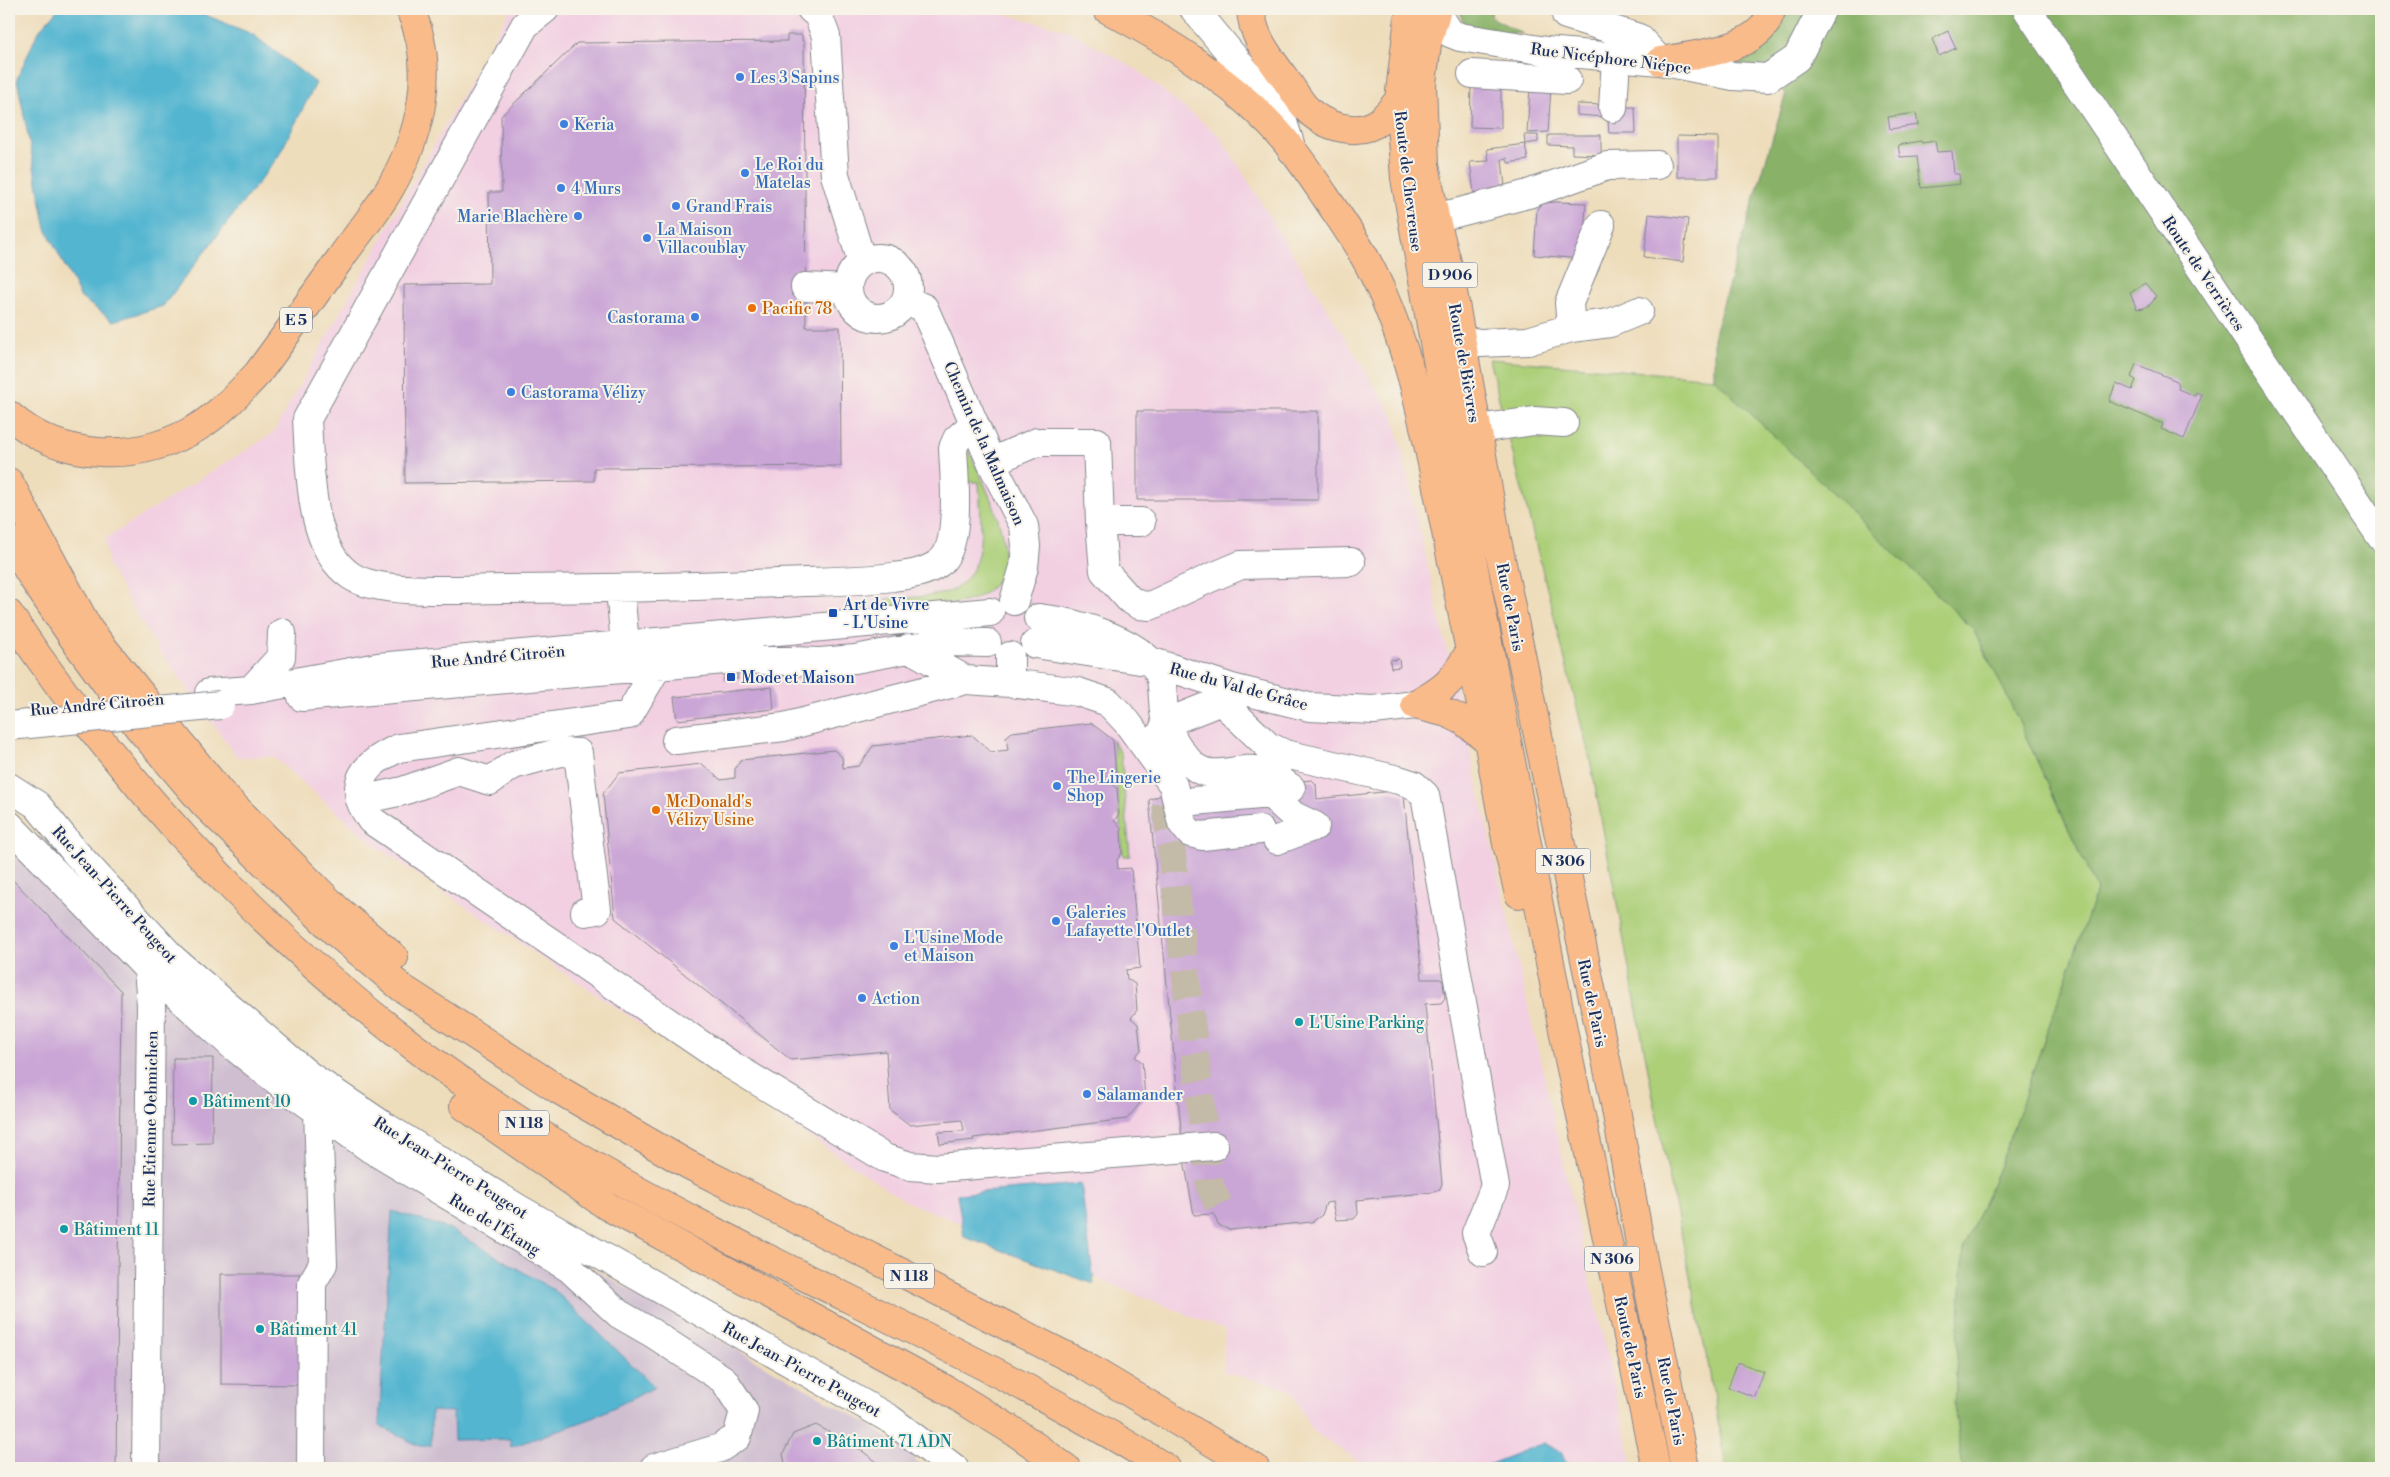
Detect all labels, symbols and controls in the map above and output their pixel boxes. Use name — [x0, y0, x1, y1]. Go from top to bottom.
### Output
street label: Rue Nicéphore Niépce — [1530, 39, 1692, 79]
place label: Les 3 Sapins — [750, 68, 839, 88]
marker: Les 3 Sapins — [734, 71, 746, 83]
street label: Route de Chevreuse — [1389, 109, 1427, 253]
place label: Keria — [574, 115, 615, 135]
marker: Keria — [558, 118, 570, 130]
place label: Le Roi du Matelas — [755, 155, 824, 193]
marker: Le Roi du Matelas — [739, 167, 751, 179]
place label: 4 Murs — [571, 179, 621, 199]
marker: 4 Murs — [555, 182, 567, 194]
place label: Grand Frais — [686, 197, 772, 217]
marker: Grand Frais — [670, 200, 682, 212]
place label: Marie Blachère — [457, 207, 568, 227]
marker: Marie Blachère — [572, 210, 584, 222]
street label: Route de Verrières — [2157, 212, 2249, 335]
place label: La Maison Villacoublay — [656, 220, 746, 258]
marker: La Maison Villacoublay — [641, 232, 653, 244]
road number: D 906 — [1422, 262, 1478, 288]
place label: Pacific 78 — [762, 299, 832, 319]
marker: Pacific 78 — [746, 302, 758, 314]
street label: Route de Bièvres — [1444, 302, 1484, 424]
road number: E 5 — [280, 308, 312, 332]
place label: Castorama — [607, 308, 686, 328]
marker: Castorama — [689, 311, 701, 323]
street label: Chemin de la Malmaison — [939, 358, 1029, 529]
place label: Castorama Vélizy — [521, 383, 646, 403]
marker: Castorama Vélizy — [505, 386, 517, 398]
street label: Rue de Paris — [1492, 561, 1528, 653]
place label: Art de Vivre - L'Usine — [842, 595, 929, 633]
marker: Art de Vivre - L'Usine — [827, 607, 839, 619]
street label: Rue André Citroën — [430, 641, 566, 673]
street label: Rue du Val de Grâce — [1167, 659, 1310, 715]
place label: Mode et Maison — [741, 668, 855, 688]
marker: Mode et Maison — [725, 671, 737, 683]
street label: Rue André Citroën — [29, 689, 165, 721]
place label: The Lingerie Shop — [1067, 768, 1161, 806]
marker: The Lingerie Shop — [1051, 780, 1063, 792]
place label: McDonald's Vélizy Usine — [665, 792, 754, 830]
marker: McDonald's Vélizy Usine — [650, 804, 662, 816]
street label: Rue Jean-Pierre Peugeot — [47, 822, 181, 968]
road number: N 306 — [1536, 848, 1590, 874]
place label: Galeries Lafayette l'Outlet — [1066, 903, 1191, 941]
marker: Galeries Lafayette l'Outlet — [1050, 915, 1062, 927]
place label: L'Usine Mode et Maison — [904, 928, 1003, 966]
marker: L'Usine Mode et Maison — [888, 940, 900, 952]
street label: Rue de Paris — [1573, 957, 1611, 1049]
place label: Action — [871, 989, 921, 1009]
marker: Action — [856, 992, 868, 1004]
place label: L'Usine Parking — [1309, 1013, 1425, 1033]
marker: L'Usine Parking — [1293, 1016, 1305, 1028]
street label: Rue Etienne Oehmichen — [139, 1030, 163, 1207]
place label: Salamander — [1097, 1085, 1183, 1105]
marker: Salamander — [1081, 1088, 1093, 1100]
place label: Bâtiment 10 — [202, 1092, 291, 1112]
marker: Bâtiment 10 — [187, 1095, 199, 1107]
road number: N 118 — [499, 1110, 549, 1136]
street label: Rue Jean-Pierre Peugeot — [370, 1112, 532, 1224]
street label: Rue de l'Étang — [445, 1188, 546, 1260]
place label: Bâtiment 11 — [73, 1220, 159, 1240]
marker: Bâtiment 11 — [58, 1223, 70, 1235]
road number: N 306 — [1584, 1246, 1640, 1272]
road number: N 118 — [884, 1264, 934, 1288]
street label: Route de Paris — [1609, 1294, 1651, 1400]
street label: Rue Jean-Pierre Peugeot — [719, 1318, 884, 1422]
place label: Bâtiment 41 — [269, 1320, 357, 1340]
marker: Bâtiment 41 — [254, 1323, 266, 1335]
street label: Rue de Paris — [1653, 1355, 1689, 1447]
place label: Bâtiment 71 ADN — [826, 1432, 952, 1452]
marker: Bâtiment 71 ADN — [811, 1435, 823, 1447]

